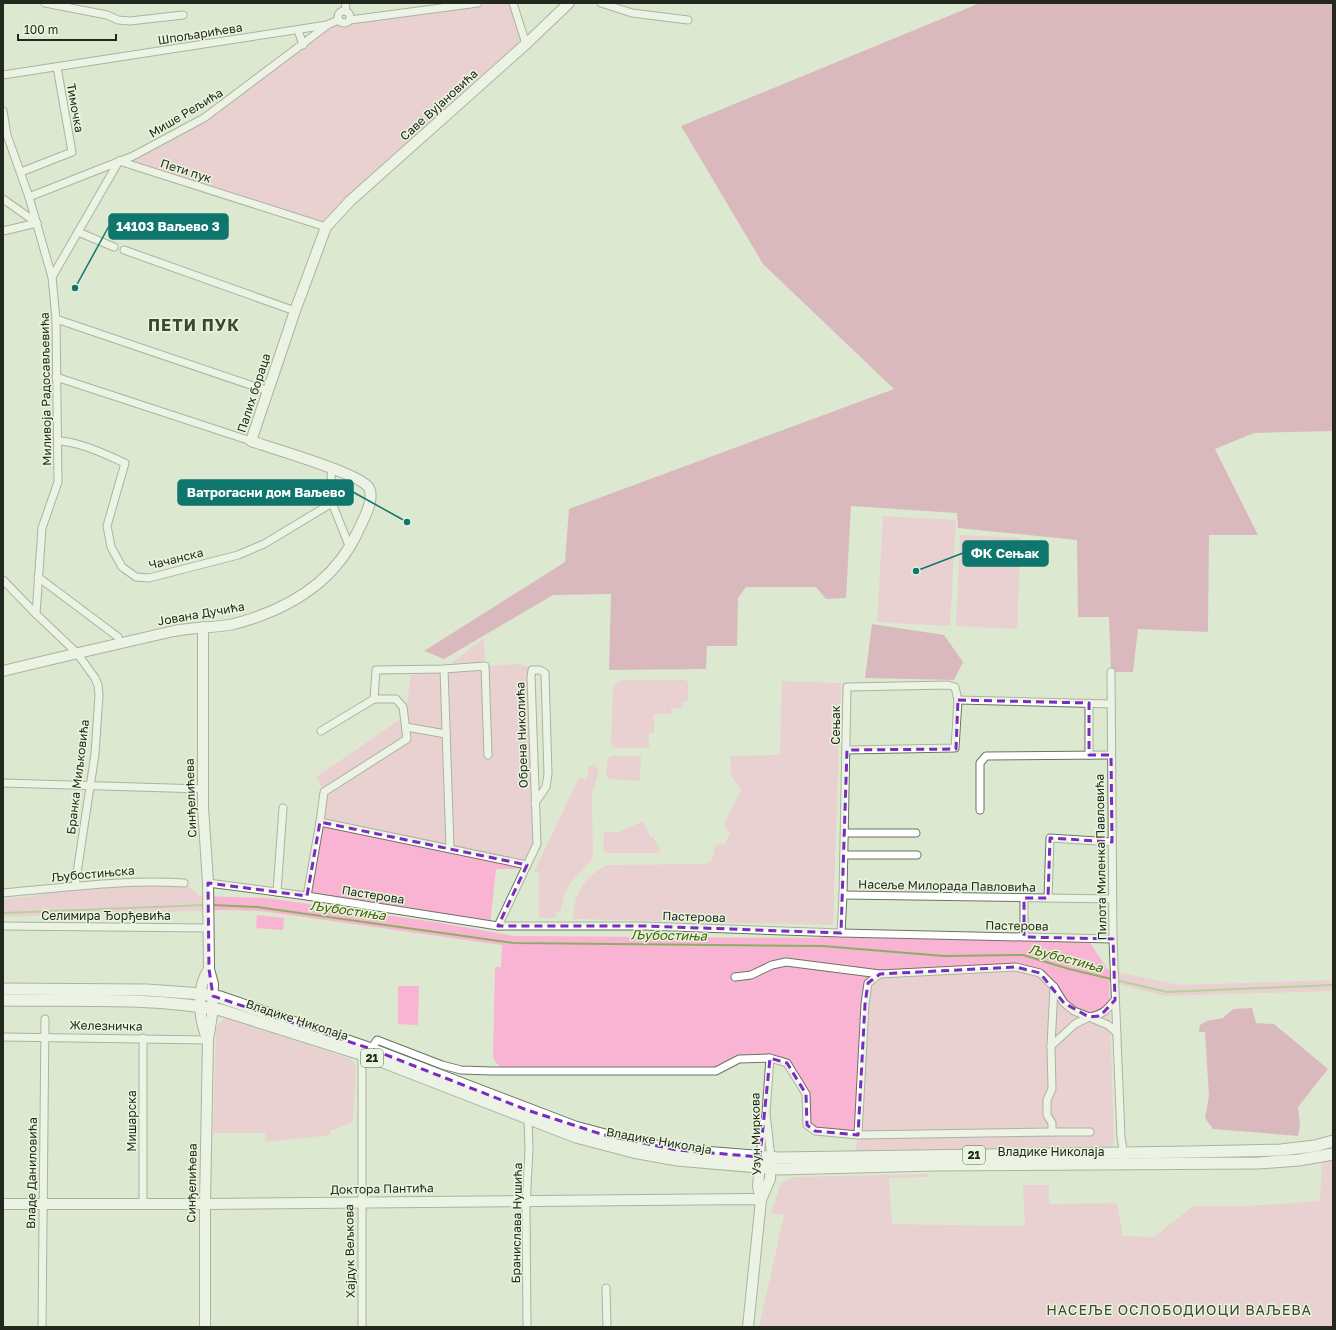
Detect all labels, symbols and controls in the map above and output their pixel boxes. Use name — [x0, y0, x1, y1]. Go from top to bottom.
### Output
scale bar — [18, 16, 116, 42]
street label: Шпољарићева — [157, 19, 243, 48]
text: 100 m — [24, 22, 58, 37]
street label: Саве Вујановића — [397, 66, 481, 143]
street label: Тимочка — [64, 82, 87, 134]
street label: Мише Рељића — [146, 85, 225, 141]
street label: Пети пук — [159, 155, 214, 186]
callout: 14103 Ваљево 3 — [109, 214, 228, 239]
text: 14103 Ваљево 3 — [116, 218, 220, 234]
street label: Миливоја Радосављевића — [37, 312, 54, 466]
district label: ПЕТИ ПУК — [148, 315, 240, 335]
street label: Палих бораца — [234, 351, 273, 434]
callout: Ватрогасни дом Ваљево — [178, 480, 353, 505]
text: Ватрогасни дом Ваљево — [187, 484, 345, 500]
callout: ФК Сењак — [963, 541, 1048, 566]
street label: Чачанска — [147, 545, 205, 573]
text: ФК Сењак — [971, 545, 1040, 561]
street label: Јована Дучића — [156, 598, 246, 629]
street label: Обрена Николића — [512, 682, 531, 788]
street label: Сењак — [828, 705, 843, 745]
street label: Бранка Миљковића — [63, 718, 92, 835]
street label: Синђелићева — [182, 758, 199, 838]
street label: Пилота Миленка Павловића — [1092, 774, 1109, 940]
street label: Љубостињска — [51, 862, 135, 885]
street label: Насеље Милорада Павловића — [858, 876, 1036, 895]
street label: Пастерова — [341, 882, 405, 907]
water label: Љубостиња — [309, 897, 387, 923]
street label: Селимира Ђорђевића — [41, 908, 171, 923]
street label: Пастерова — [662, 908, 726, 925]
street label: Пастерова — [985, 917, 1049, 934]
water label: Љубостиња — [631, 926, 708, 944]
water label: Љубостиња — [1027, 940, 1105, 976]
street label: Владике Николаја — [244, 996, 350, 1043]
street label: Железничка — [69, 1017, 143, 1034]
road number: 21 — [361, 1049, 383, 1067]
street label: Мишарска — [124, 1090, 139, 1152]
street label: Узун Миркова — [747, 1092, 764, 1176]
street label: Владе Даниловића — [23, 1117, 40, 1229]
street label: Владике Николаја — [605, 1124, 713, 1157]
street label: Синђелићева — [183, 1143, 200, 1223]
street label: Владике Николаја — [998, 1144, 1104, 1159]
road number: 21 — [963, 1146, 985, 1164]
street label: Бранислава Нушића — [508, 1162, 525, 1284]
street label: Доктора Пантића — [330, 1180, 434, 1197]
street label: Хајдук Вељкова — [341, 1204, 358, 1298]
district label: НАСЕЉЕ ОСЛОБОДИОЦИ ВАЉЕВА — [1046, 1301, 1312, 1318]

